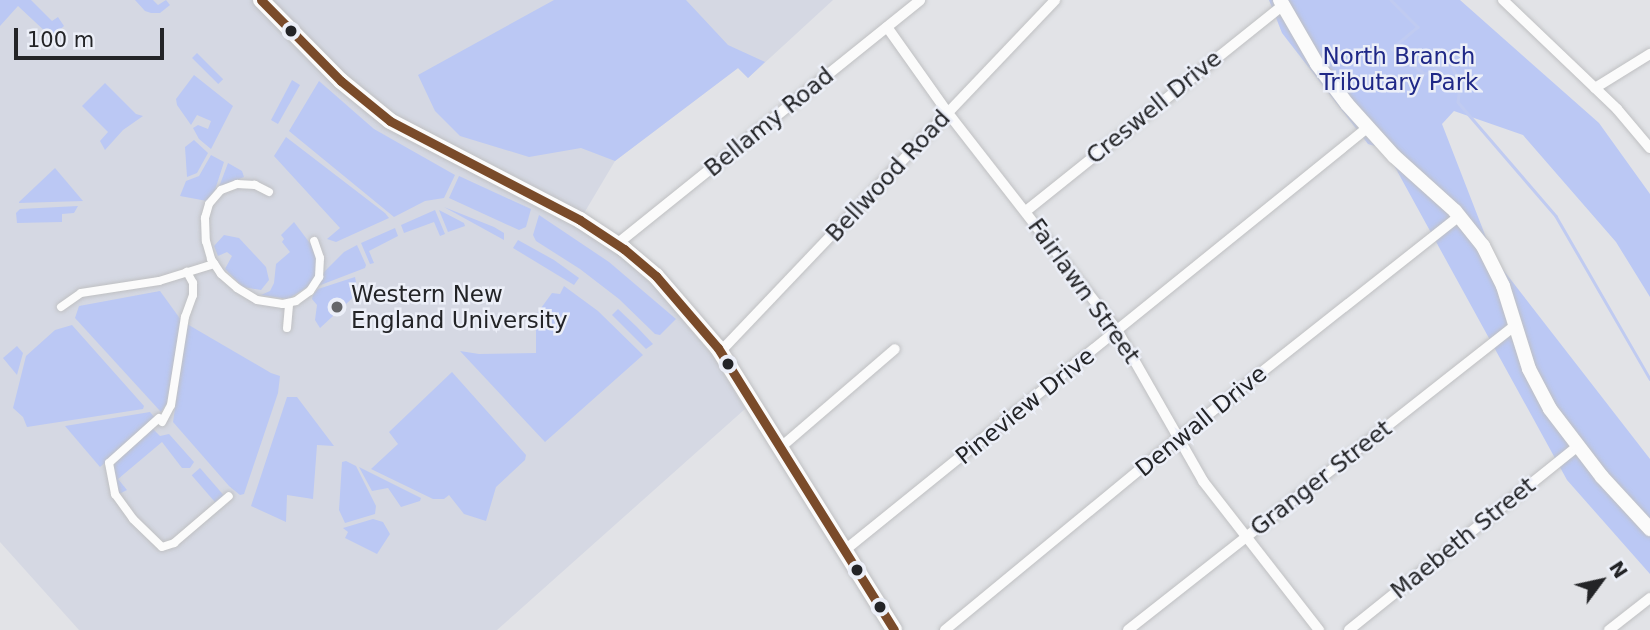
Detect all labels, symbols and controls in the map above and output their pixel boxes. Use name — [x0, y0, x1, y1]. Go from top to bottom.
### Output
scale bar — [18, 14, 168, 58]
unlabelled marker — [284, 24, 298, 38]
text: 100 m — [27, 28, 94, 52]
park label: North Branch Tributary Park — [1320, 42, 1478, 96]
street label: Creswell Drive — [1081, 44, 1227, 170]
street label: Bellamy Road — [699, 62, 839, 182]
street label: Bellwood Road — [820, 105, 956, 247]
street label: Fairlawn Street — [1022, 213, 1146, 369]
place label: Western New England University — [351, 280, 568, 334]
marker: Western New England University — [329, 299, 345, 315]
street label: Pineview Drive — [950, 342, 1100, 470]
unlabelled marker — [721, 357, 735, 371]
street label: Denwall Drive — [1130, 360, 1272, 482]
street label: Granger Street — [1245, 414, 1397, 542]
street label: Maebeth Street — [1385, 471, 1541, 605]
north arrow — [1566, 546, 1636, 616]
text: N — [1605, 557, 1632, 582]
unlabelled marker — [850, 563, 864, 577]
unlabelled marker — [873, 600, 887, 614]

